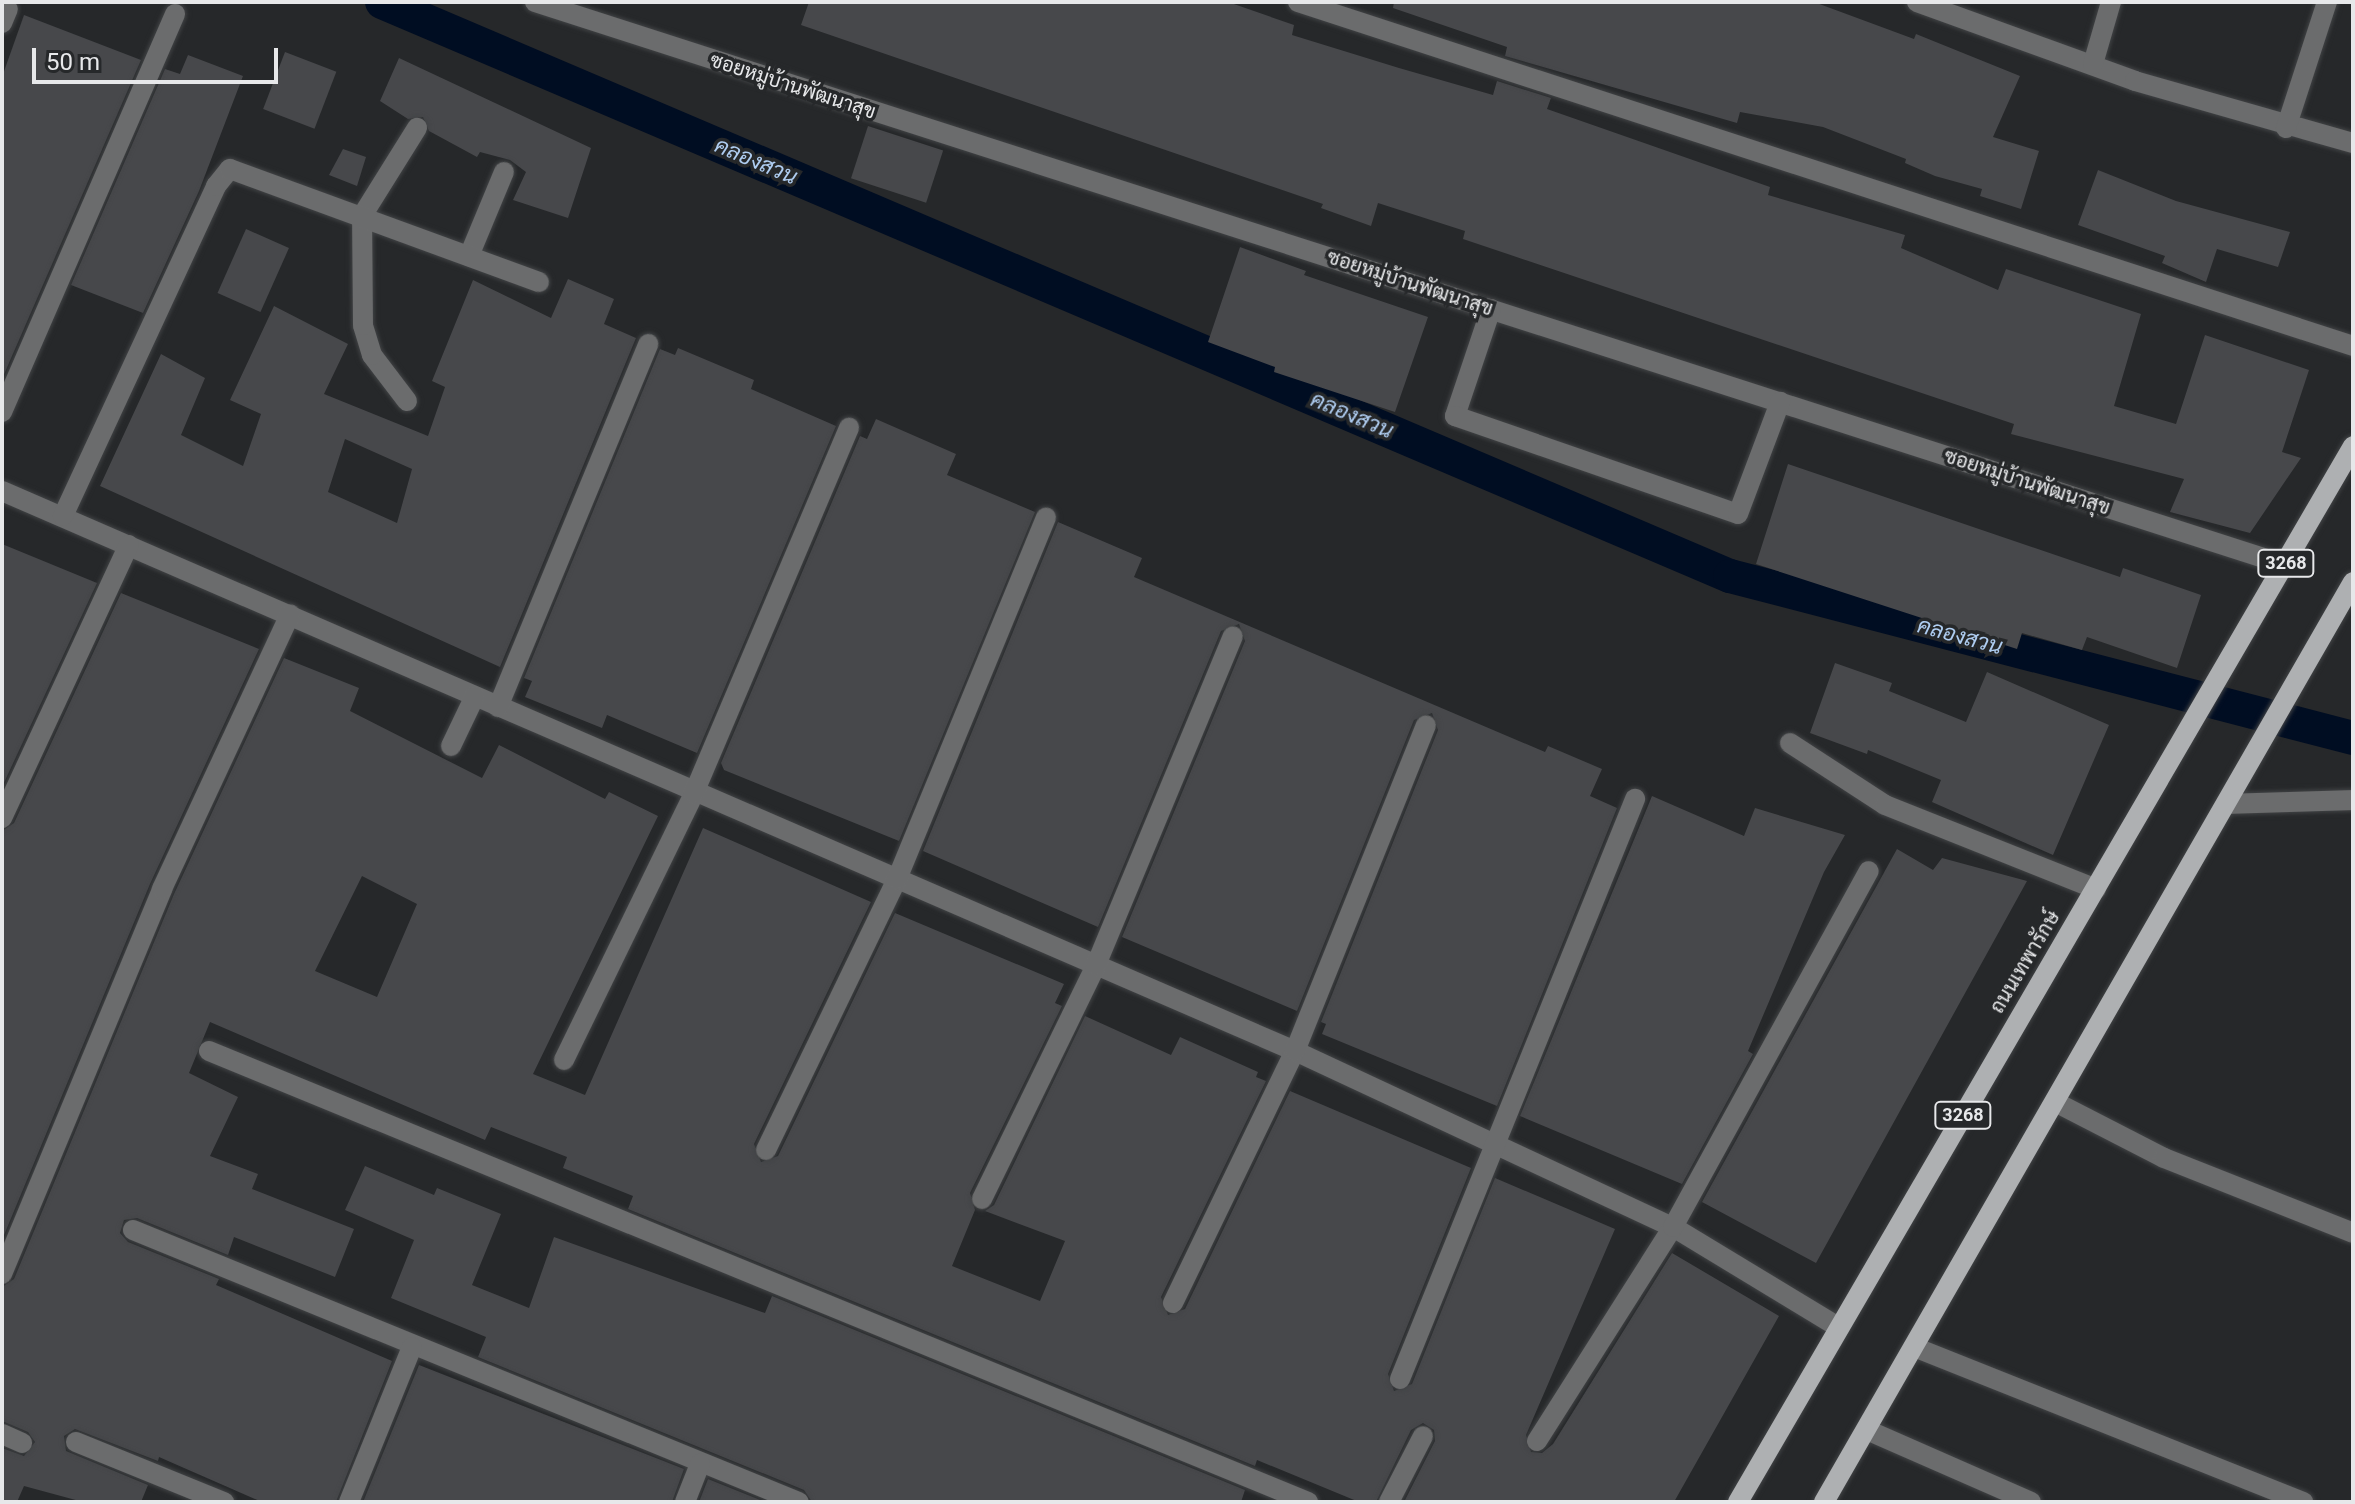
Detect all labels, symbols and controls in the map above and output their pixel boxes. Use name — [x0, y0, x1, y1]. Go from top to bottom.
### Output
scale bar — [36, 32, 282, 82]
text: 50 m — [46, 48, 100, 76]
street label: ซอยหมู่บ้านพัฒนาสุข — [707, 48, 879, 124]
water label: คลองสวน — [711, 132, 801, 190]
street label: ซอยหมู่บ้านพัฒนาสุข — [1324, 245, 1496, 321]
water label: คลองสวน — [1307, 386, 1397, 444]
street label: ซอยหมู่บ้านพัฒนาสุข — [1941, 444, 2113, 520]
road number: 3268 — [2256, 549, 2316, 577]
water label: คลองสวน — [1915, 612, 2005, 660]
street label: ถนนเทพารักษ์ — [1985, 906, 2065, 1018]
road number: 3268 — [1933, 1101, 1993, 1129]

